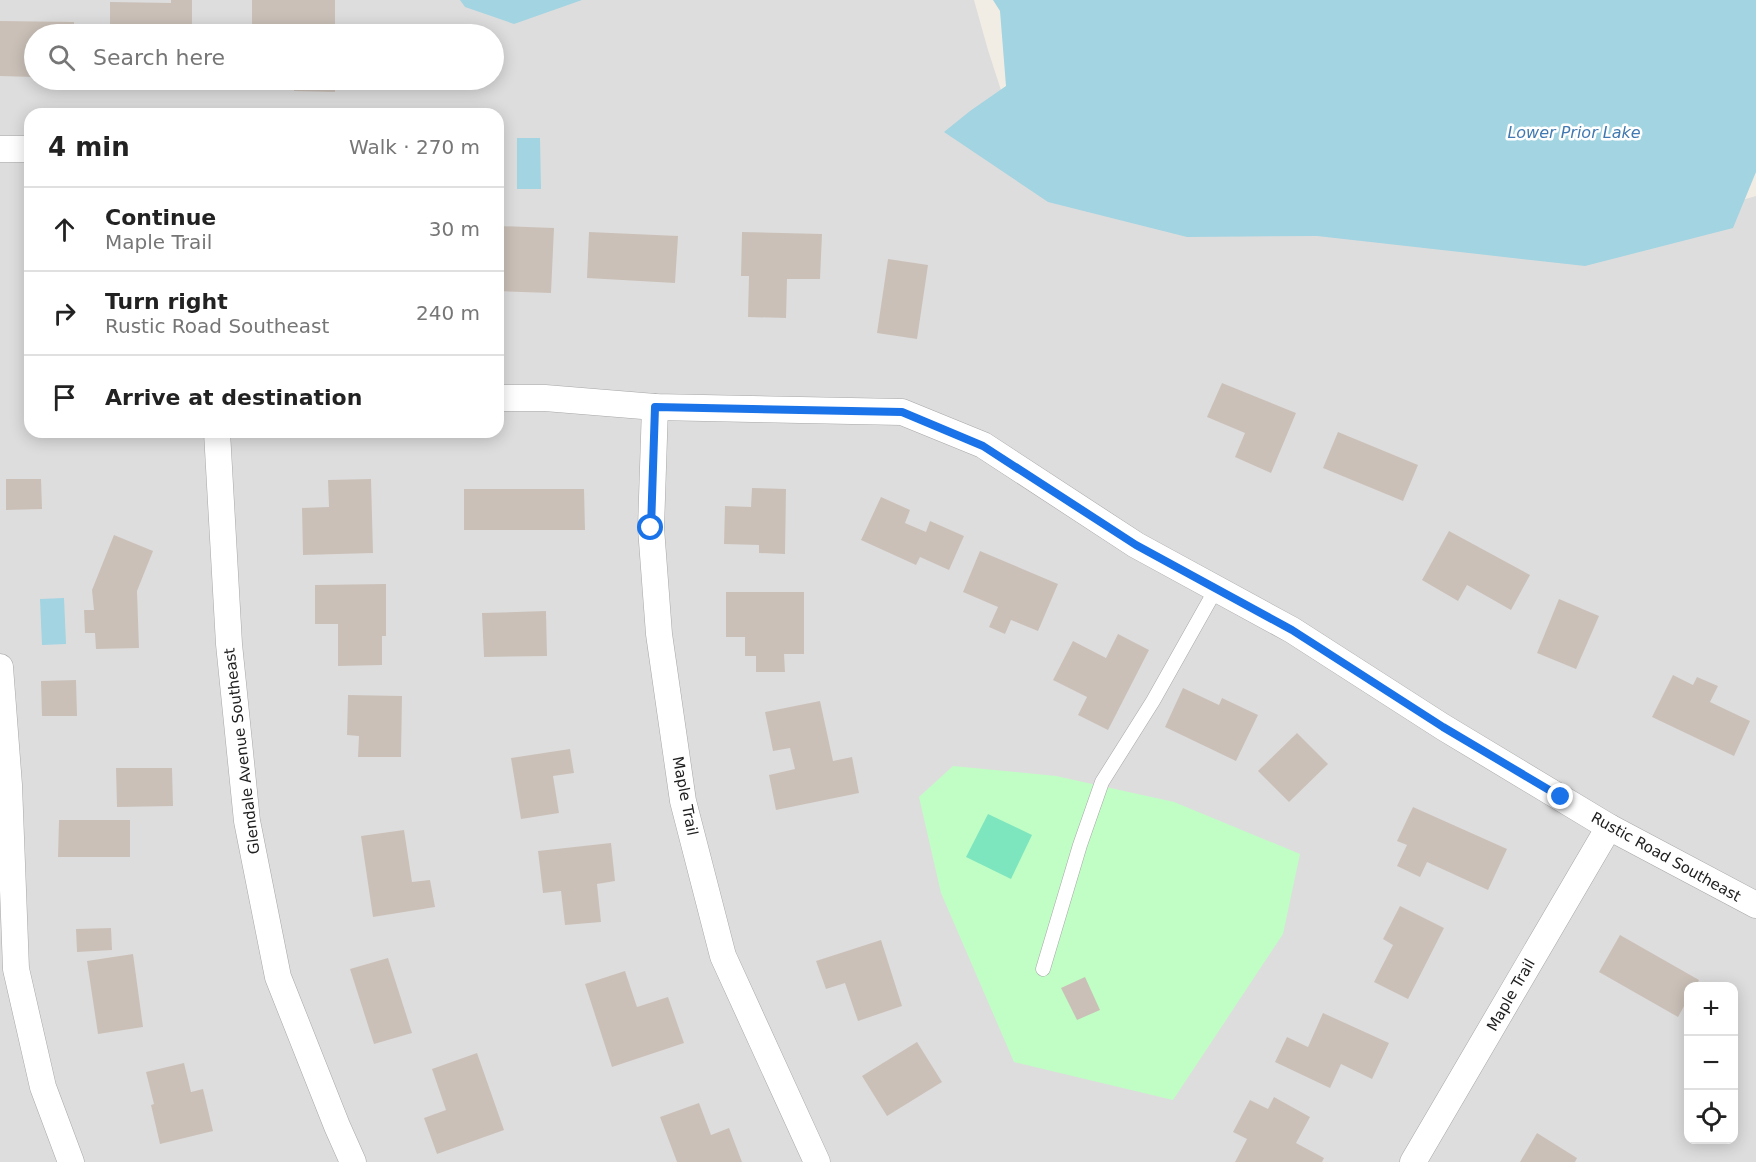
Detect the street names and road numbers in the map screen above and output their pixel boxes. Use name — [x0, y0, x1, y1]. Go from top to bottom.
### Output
street label: Glendale Avenue Southeast — [220, 647, 264, 855]
street label: Maple Trail — [668, 755, 702, 837]
street label: Rustic Road Southeast — [1588, 808, 1744, 906]
street label: Maple Trail — [1483, 956, 1539, 1034]

